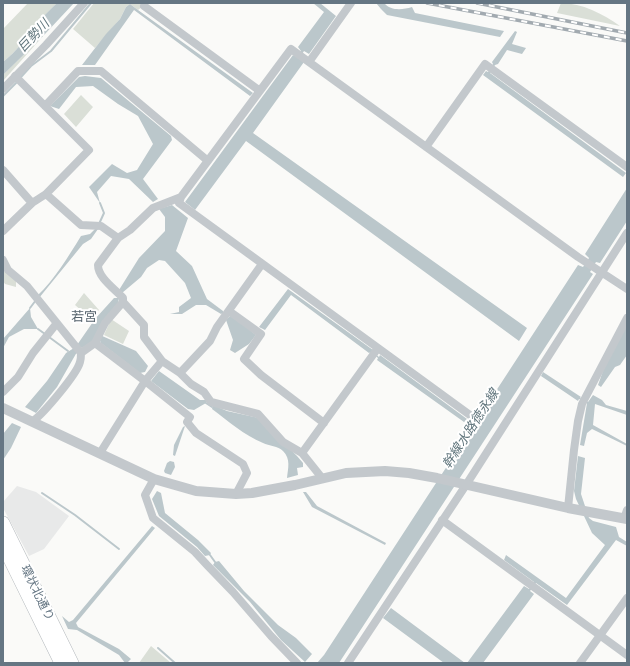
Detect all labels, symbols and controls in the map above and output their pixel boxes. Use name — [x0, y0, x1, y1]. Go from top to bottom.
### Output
water label: 巨勢川 — [15, 16, 53, 56]
district label: 若宮 — [71, 309, 97, 325]
water label: 幹線水路徳永線 — [440, 387, 502, 471]
street label: 環状北通り — [17, 563, 57, 623]

